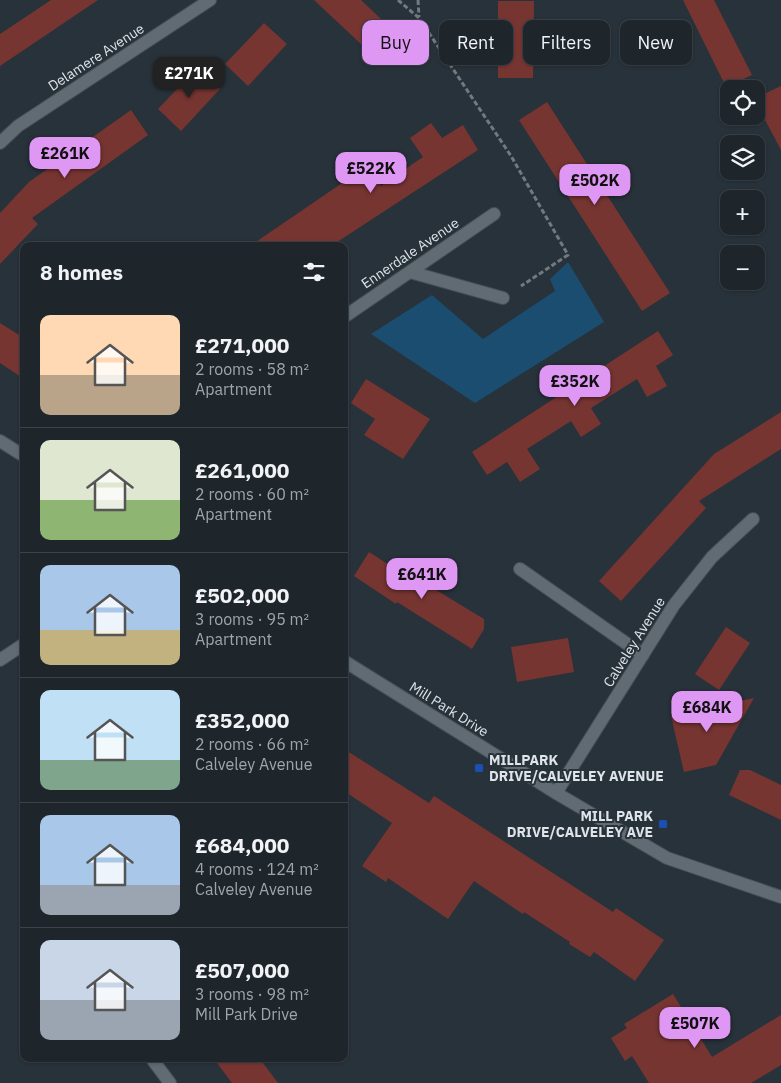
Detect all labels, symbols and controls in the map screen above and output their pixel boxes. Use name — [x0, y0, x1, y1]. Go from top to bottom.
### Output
street label: Delamere Avenue — [45, 19, 148, 95]
chip: Buy — [362, 20, 429, 65]
chip: Rent — [439, 20, 513, 65]
chip: Filters — [523, 20, 610, 65]
chip: New — [620, 20, 692, 65]
pin: £271K — [154, 56, 224, 99]
text: £271K — [164, 63, 214, 83]
map controls — [720, 80, 765, 290]
button: locate — [720, 80, 765, 125]
button: layers — [720, 135, 765, 180]
pin: £261K — [30, 136, 100, 179]
text: £261K — [40, 143, 90, 163]
pin: £522K — [336, 152, 406, 194]
text: £522K — [346, 158, 396, 178]
pin: £502K — [560, 164, 630, 206]
text: £502K — [570, 170, 620, 190]
button: + — [720, 190, 765, 235]
street label: Ennerdale Avenue — [358, 214, 463, 292]
button: − — [720, 245, 765, 290]
text: 8 homes — [40, 258, 123, 286]
icon: filters — [300, 258, 328, 286]
text: £271,000 — [195, 331, 289, 359]
icon: home — [80, 335, 140, 395]
text: 2 rooms · 58 m² — [195, 359, 309, 379]
pin: £352K — [540, 364, 610, 407]
text: £352K — [550, 371, 600, 391]
text: Apartment — [195, 379, 272, 399]
text: £261,000 — [195, 456, 289, 484]
icon: home — [80, 460, 140, 520]
text: 2 rooms · 60 m² — [195, 484, 309, 504]
text: Apartment — [195, 504, 272, 524]
pin: £641K — [387, 558, 457, 600]
text: £641K — [397, 564, 447, 584]
text: £502,000 — [195, 581, 289, 609]
icon: home — [80, 585, 140, 645]
street label: Calveley Avenue — [599, 593, 669, 690]
text: 3 rooms · 95 m² — [195, 609, 309, 629]
text: Apartment — [195, 629, 272, 649]
street label: Mill Park Drive — [406, 678, 492, 741]
pin: £684K — [672, 690, 742, 733]
text: £684K — [682, 697, 732, 717]
text: £352,000 — [195, 706, 289, 734]
icon: home — [80, 710, 140, 770]
text: 2 rooms · 66 m² — [195, 734, 309, 754]
place label: MILLPARK DRIVE/CALVELEY AVENUE — [489, 751, 664, 785]
text: Calveley Avenue — [195, 754, 312, 774]
marker: MILLPARK DRIVE/CALVELEY AVENUE — [473, 762, 485, 774]
place label: MILL PARK DRIVE/CALVELEY AVE — [507, 807, 653, 841]
marker: MILL PARK DRIVE/CALVELEY AVE — [657, 818, 669, 830]
text: £684,000 — [195, 831, 289, 859]
icon: home — [80, 835, 140, 895]
text: 4 rooms · 124 m² — [195, 859, 319, 879]
text: Calveley Avenue — [195, 879, 312, 899]
text: £507,000 — [195, 956, 289, 984]
icon: home — [80, 960, 140, 1020]
text: 3 rooms · 98 m² — [195, 984, 309, 1004]
text: Mill Park Drive — [195, 1004, 298, 1024]
pin: £507K — [660, 1006, 730, 1049]
text: £507K — [670, 1013, 720, 1033]

